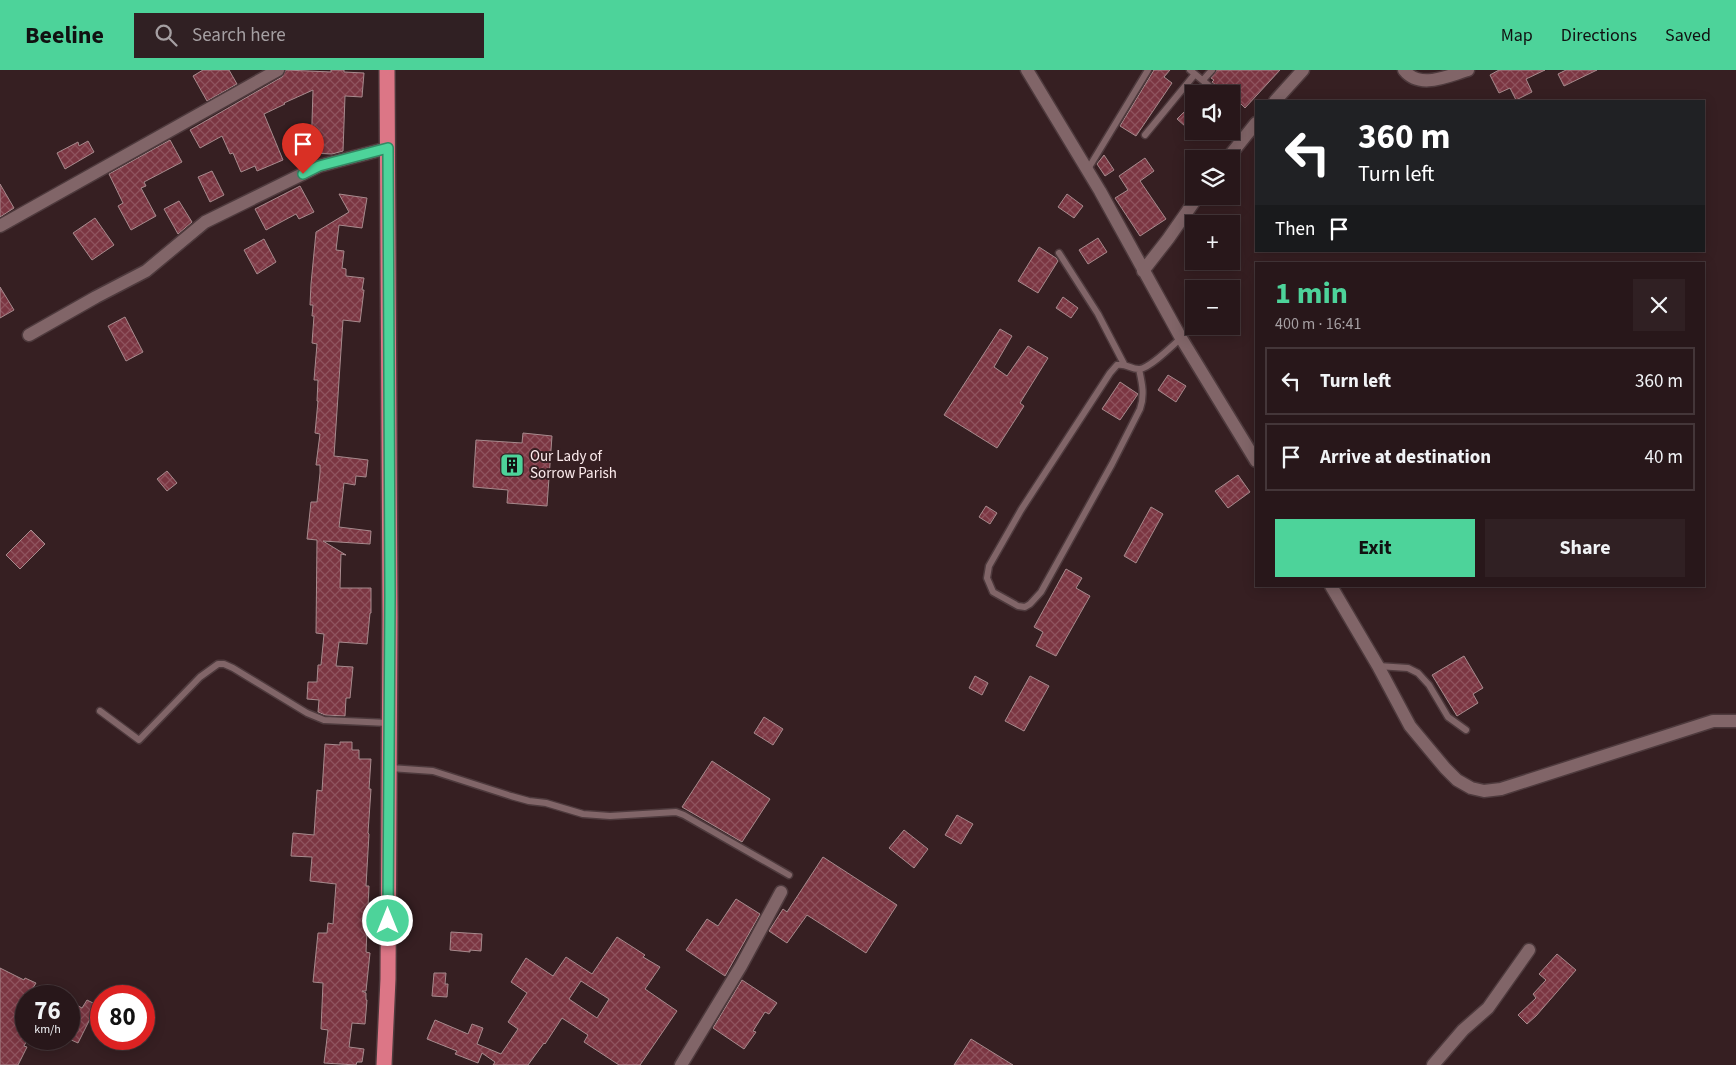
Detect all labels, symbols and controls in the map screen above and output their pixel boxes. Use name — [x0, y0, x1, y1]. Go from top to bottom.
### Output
search box — [134, 13, 484, 58]
text: Beeline — [25, 18, 104, 53]
icon: search — [152, 21, 180, 49]
text: Search here — [192, 22, 286, 49]
text: Map — [1501, 23, 1533, 48]
text: Directions — [1561, 23, 1637, 48]
text: Saved — [1665, 23, 1711, 48]
map controls — [1185, 85, 1240, 335]
button: sound — [1185, 85, 1240, 140]
text: 360 m — [1358, 112, 1450, 162]
icon: left — [1275, 120, 1340, 185]
pin — [282, 123, 324, 174]
icon: arrive — [289, 130, 317, 158]
button: layers — [1185, 150, 1240, 205]
text: Turn left — [1358, 158, 1434, 190]
button: + — [1185, 215, 1240, 270]
icon: arrive — [1325, 215, 1353, 243]
text: Then — [1275, 216, 1315, 243]
text: 1 min — [1275, 272, 1348, 315]
button: close — [1633, 279, 1685, 331]
button: − — [1185, 280, 1240, 335]
text: 400 m · 16:41 — [1275, 313, 1362, 335]
icon: left — [1277, 367, 1305, 395]
text: Turn left — [1320, 368, 1391, 395]
text: 360 m — [1635, 368, 1683, 395]
icon: arrive — [1277, 443, 1305, 471]
text: Arrive at destination — [1320, 444, 1491, 471]
text: 40 m — [1645, 444, 1683, 471]
place label: Our Lady of Sorrow Parish — [530, 446, 617, 484]
building icon: Our Lady of Sorrow Parish — [499, 452, 525, 478]
button: Exit — [1275, 519, 1475, 577]
button: Share — [1485, 519, 1685, 577]
position arrow — [361, 894, 413, 946]
speed limit sign: 80 — [90, 985, 155, 1050]
text: 76 — [34, 993, 61, 1029]
text: km/h — [34, 1021, 61, 1038]

